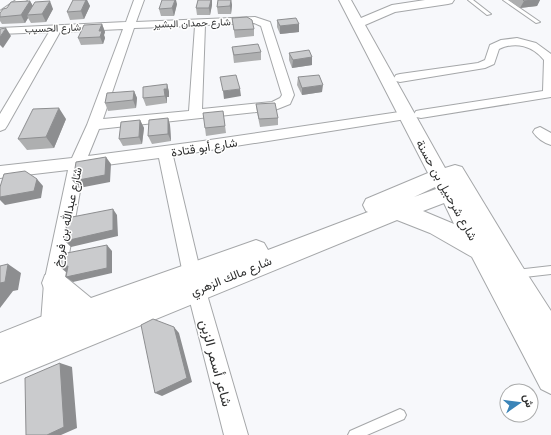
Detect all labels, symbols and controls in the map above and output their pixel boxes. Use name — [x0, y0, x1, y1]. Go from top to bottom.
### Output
street label: شارع حمدان البشير — [152, 15, 231, 31]
street label: شارع الحسيب — [25, 21, 81, 35]
street label: شارع أبو قتادة — [170, 134, 239, 162]
street label: شارع شرحبيل بن حسنة — [411, 137, 481, 244]
street label: شارع عبدالله بن فروخ — [49, 166, 87, 269]
street label: شارع مالك الزهري — [188, 253, 275, 302]
street label: شاعر أسمر الزبن — [196, 318, 236, 408]
north arrow — [499, 383, 539, 423]
text: ش — [520, 392, 537, 409]

